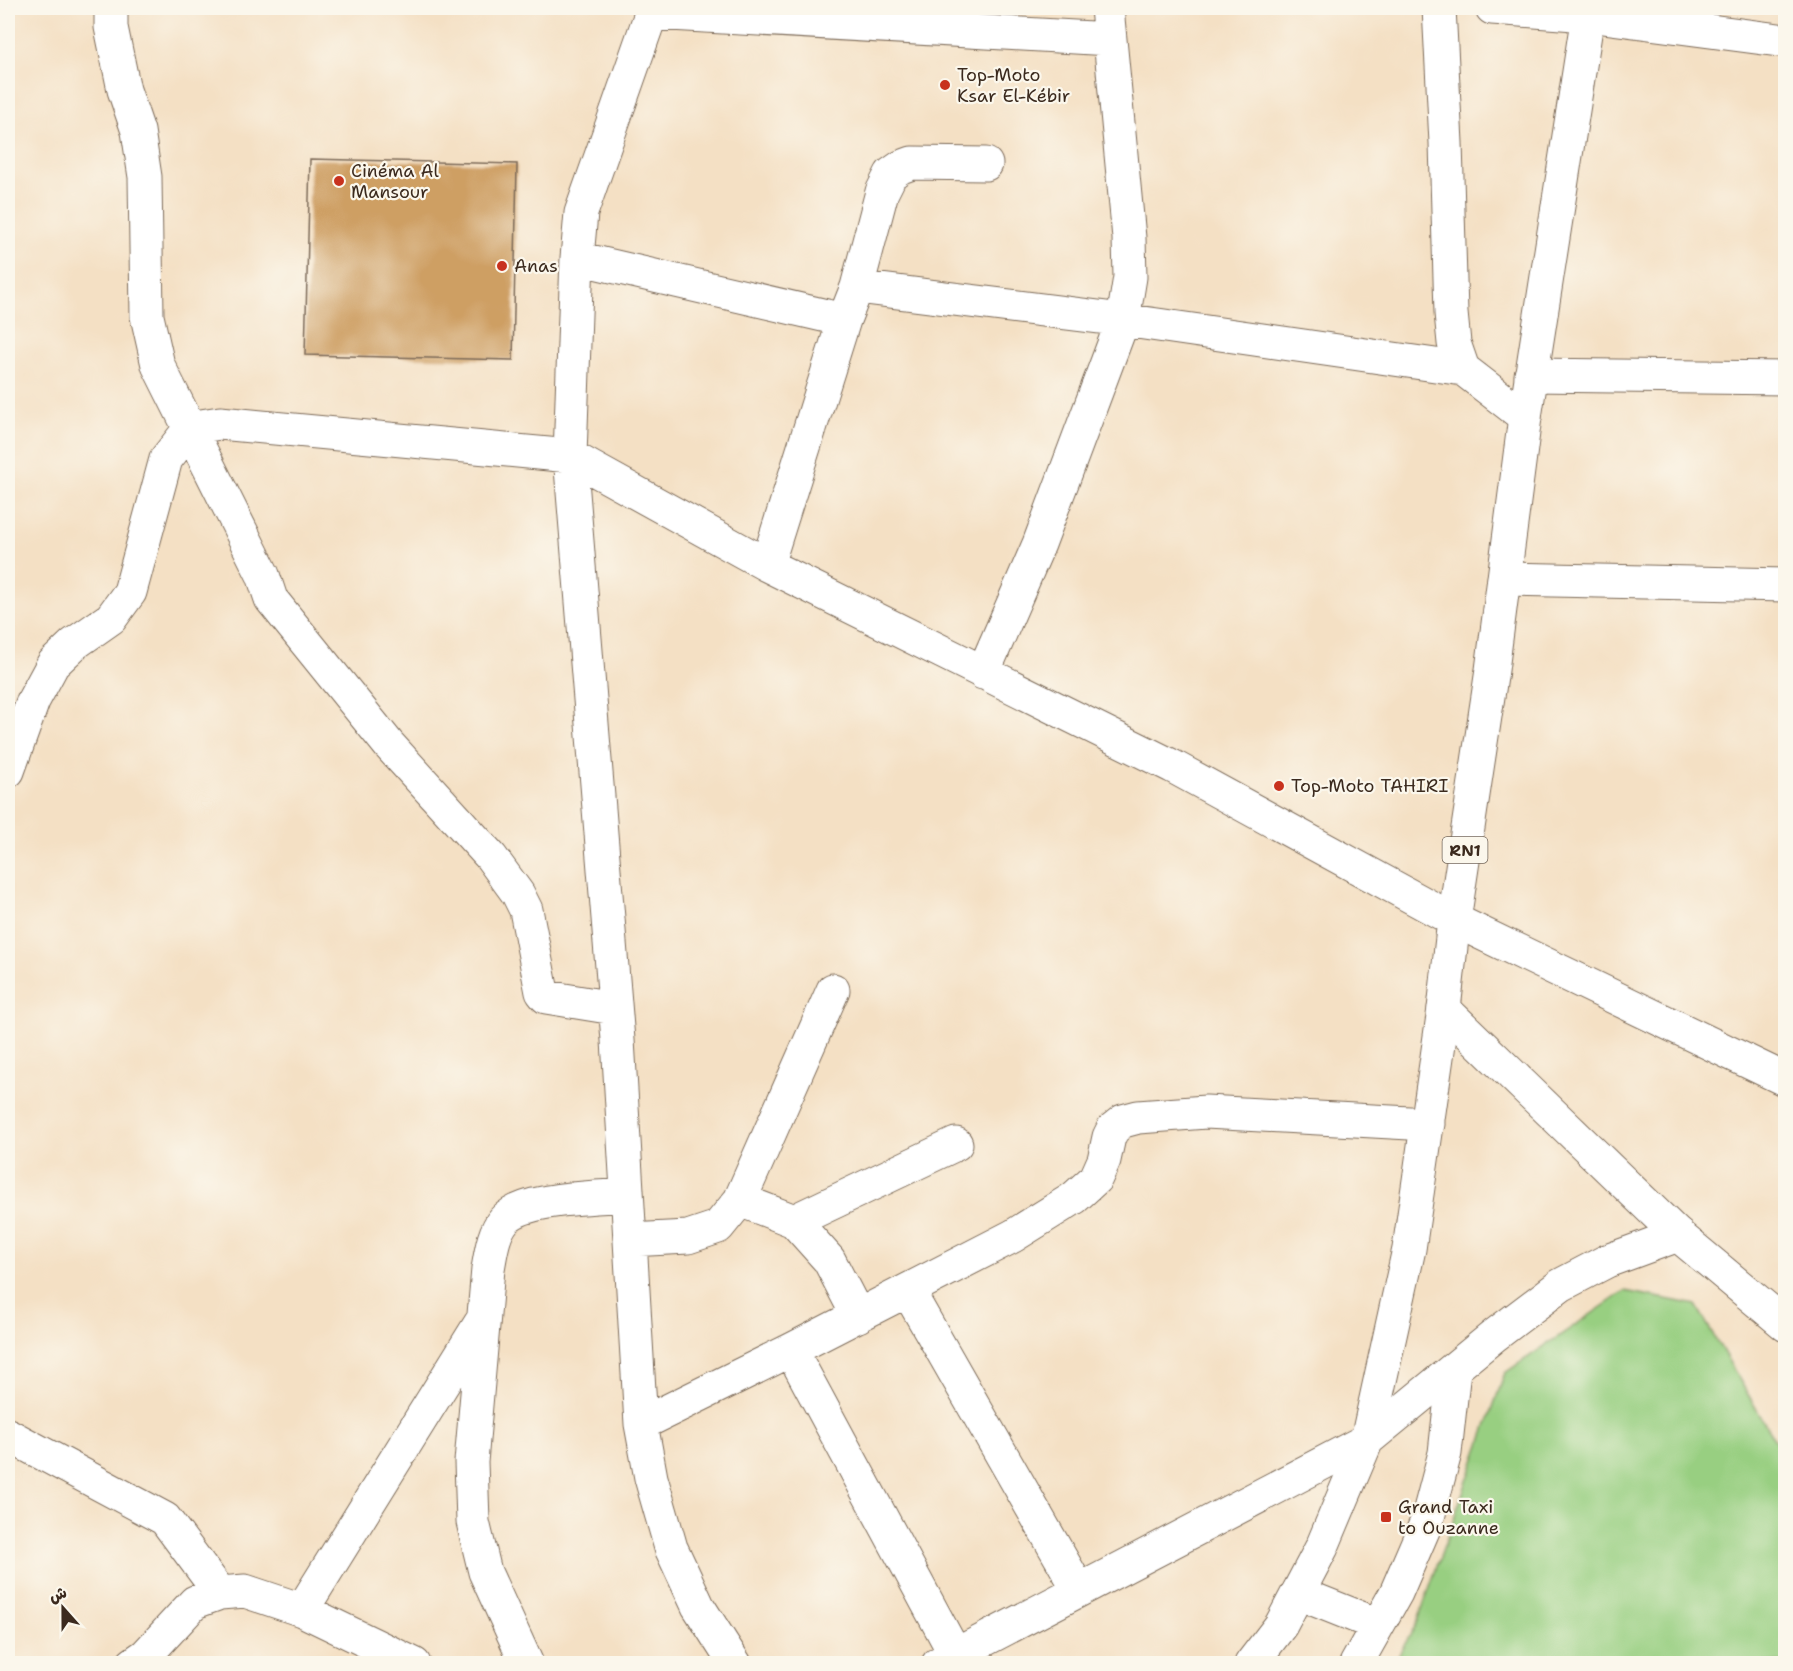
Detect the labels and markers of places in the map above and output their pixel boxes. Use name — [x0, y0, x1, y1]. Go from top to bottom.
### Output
place label: Top-Moto Ksar El-Kébir — [957, 63, 1070, 108]
marker: Top-Moto Ksar El-Kébir — [938, 78, 952, 92]
place label: Cinéma Al Mansour — [351, 159, 440, 204]
marker: Cinéma Al Mansour — [332, 174, 346, 188]
place label: Anas — [514, 254, 558, 278]
marker: Anas — [495, 259, 509, 273]
place label: Top-Moto TAHIRI — [1291, 774, 1448, 798]
marker: Top-Moto TAHIRI — [1272, 779, 1286, 793]
place label: Grand Taxi to Ouzanne — [1398, 1495, 1499, 1540]
marker: Grand Taxi to Ouzanne — [1379, 1510, 1393, 1524]

